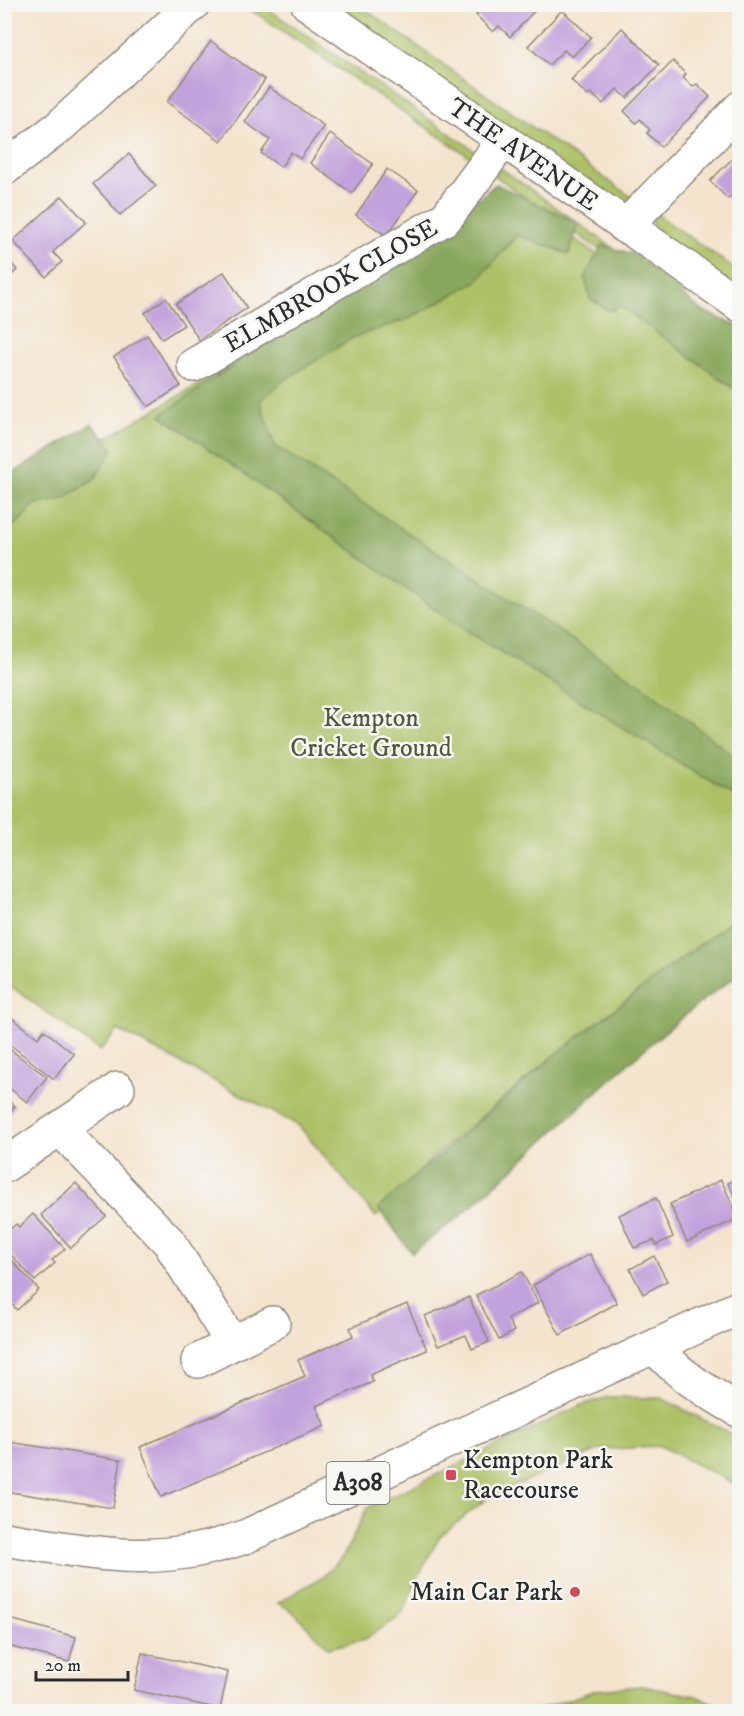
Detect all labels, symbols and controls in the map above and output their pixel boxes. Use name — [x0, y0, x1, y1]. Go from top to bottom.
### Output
street label: THE AVENUE — [441, 91, 605, 219]
street label: ELMBROOK CLOSE — [218, 211, 444, 361]
park label: Kempton Cricket Ground — [290, 702, 452, 765]
place label: Kempton Park Racecourse — [463, 1444, 613, 1507]
road number: A308 — [326, 1462, 389, 1504]
marker: Kempton Park Racecourse — [444, 1468, 458, 1482]
place label: Main Car Park — [410, 1576, 563, 1609]
marker: Main Car Park — [568, 1585, 582, 1599]
scale bar — [36, 1644, 128, 1682]
text: 20 m — [45, 1655, 81, 1677]

